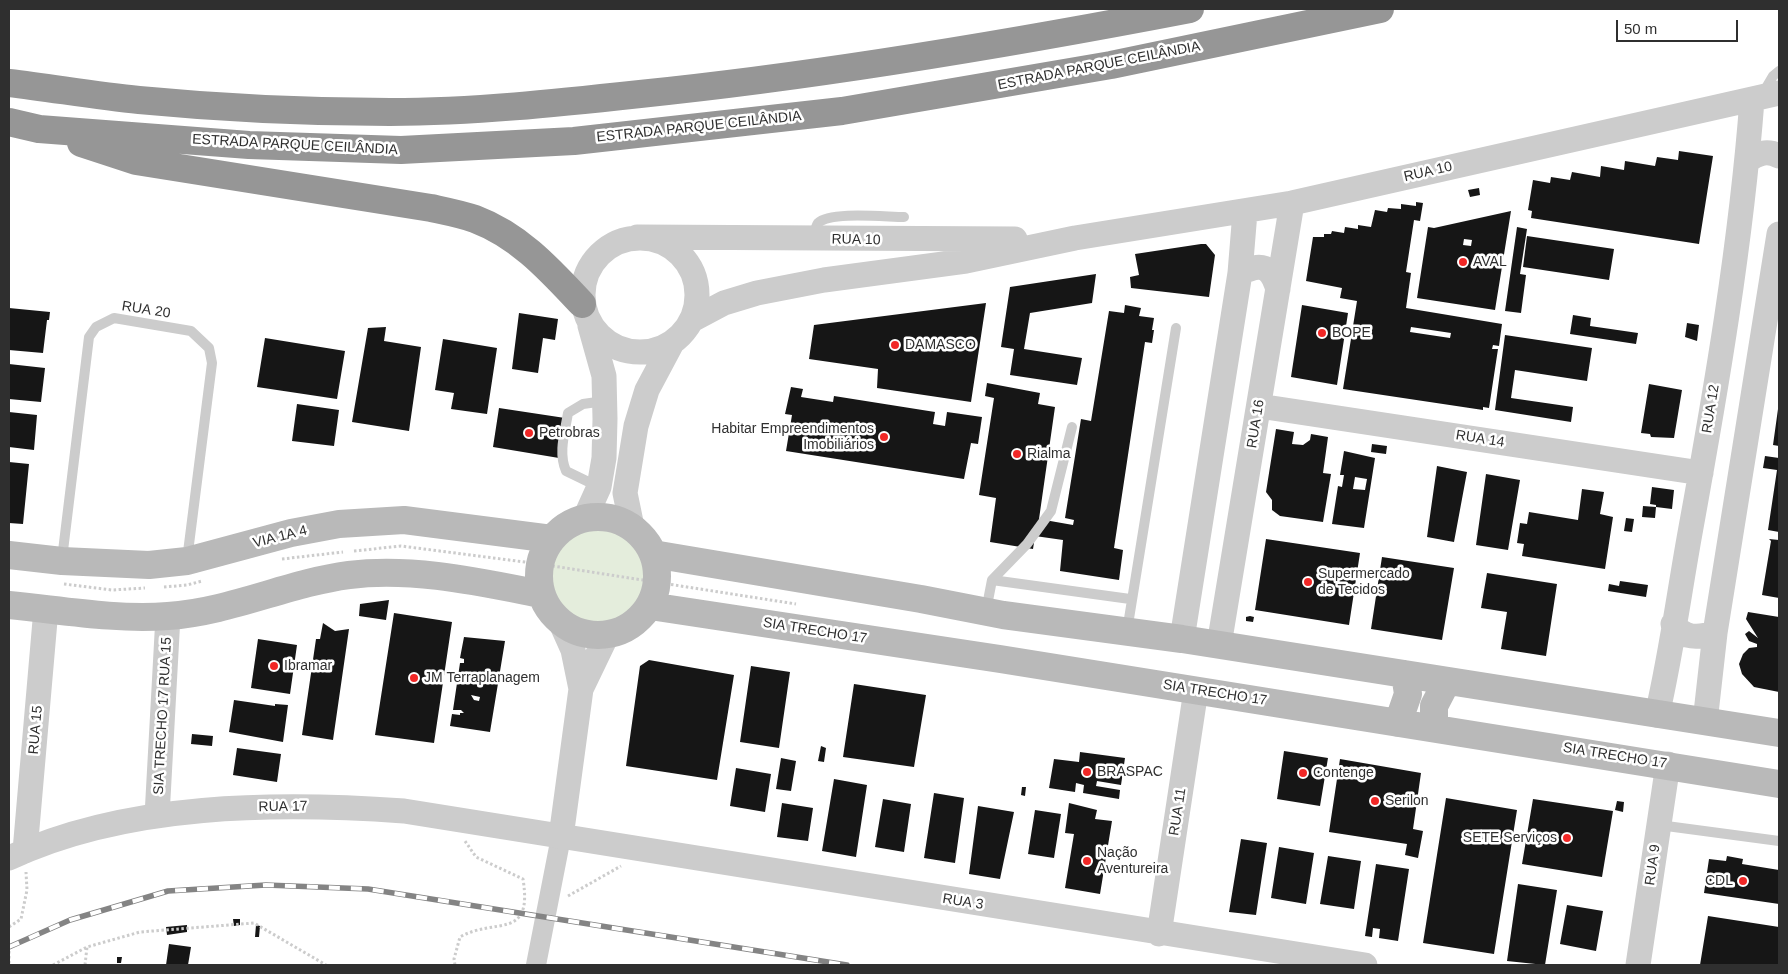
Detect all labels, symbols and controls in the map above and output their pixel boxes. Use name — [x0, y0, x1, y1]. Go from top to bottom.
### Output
scale bar — [1618, 10, 1740, 42]
text: 50 m — [1624, 20, 1657, 37]
street label: ESTRADA PARQUE CEILÂNDIA — [996, 38, 1202, 94]
street label: ESTRADA PARQUE CEILÂNDIA — [596, 108, 802, 146]
street label: ESTRADA PARQUE CEILÂNDIA — [192, 131, 398, 159]
street label: RUA 10 — [1402, 158, 1454, 186]
street label: RUA 10 — [831, 231, 881, 249]
place label: AVAL — [1473, 254, 1507, 270]
marker: AVAL — [1457, 256, 1469, 268]
street label: RUA 20 — [120, 298, 172, 322]
place label: BOPE — [1332, 325, 1371, 341]
marker: BOPE — [1316, 327, 1328, 339]
place label: DAMASCO — [905, 337, 976, 353]
marker: DAMASCO — [889, 339, 901, 351]
street label: RUA 12 — [1699, 383, 1723, 435]
street label: RUA 16 — [1244, 398, 1268, 450]
place label: Habitar Empreendimentos Imobiliários — [711, 421, 874, 454]
place label: Petrobras — [539, 425, 600, 441]
marker: Petrobras — [523, 427, 535, 439]
street label: RUA 14 — [1454, 427, 1506, 451]
marker: Habitar Empreendimentos Imobiliários — [878, 431, 890, 443]
place label: Rialma — [1027, 446, 1071, 462]
marker: Rialma — [1011, 448, 1023, 460]
street label: VIA 1A 4 — [251, 522, 309, 552]
place label: Supermercado de Tecidos — [1318, 566, 1410, 598]
marker: Supermercado de Tecidos — [1302, 576, 1314, 588]
street label: SIA TRECHO 17 — [762, 614, 868, 648]
street label: SIA TRECHO 17 RUA 15 — [150, 637, 176, 795]
place label: Ibramar — [284, 658, 332, 674]
marker: Ibramar — [268, 660, 280, 672]
place label: JM Terraplanagem — [424, 670, 540, 686]
marker: JM Terraplanagem — [408, 672, 420, 684]
street label: SIA TRECHO 17 — [1162, 676, 1268, 710]
street label: RUA 15 — [25, 705, 47, 755]
street label: SIA TRECHO 17 — [1562, 739, 1668, 773]
place label: BRASPAC — [1097, 764, 1163, 780]
place label: Contenge — [1313, 765, 1374, 781]
marker: BRASPAC — [1081, 766, 1093, 778]
marker: Contenge — [1297, 767, 1309, 779]
street label: RUA 11 — [1166, 787, 1190, 837]
place label: Serilon — [1385, 793, 1429, 809]
marker: Serilon — [1369, 795, 1381, 807]
street label: RUA 17 — [258, 798, 308, 816]
place label: SETE Serviços — [1463, 830, 1557, 846]
marker: SETE Serviços — [1561, 832, 1573, 844]
street label: RUA 9 — [1642, 843, 1664, 887]
place label: Nação Aventureira — [1097, 845, 1168, 878]
marker: Nação Aventureira — [1081, 855, 1093, 867]
place label: CDL — [1705, 873, 1733, 889]
marker: CDL — [1737, 875, 1749, 887]
street label: RUA 3 — [941, 890, 985, 914]

